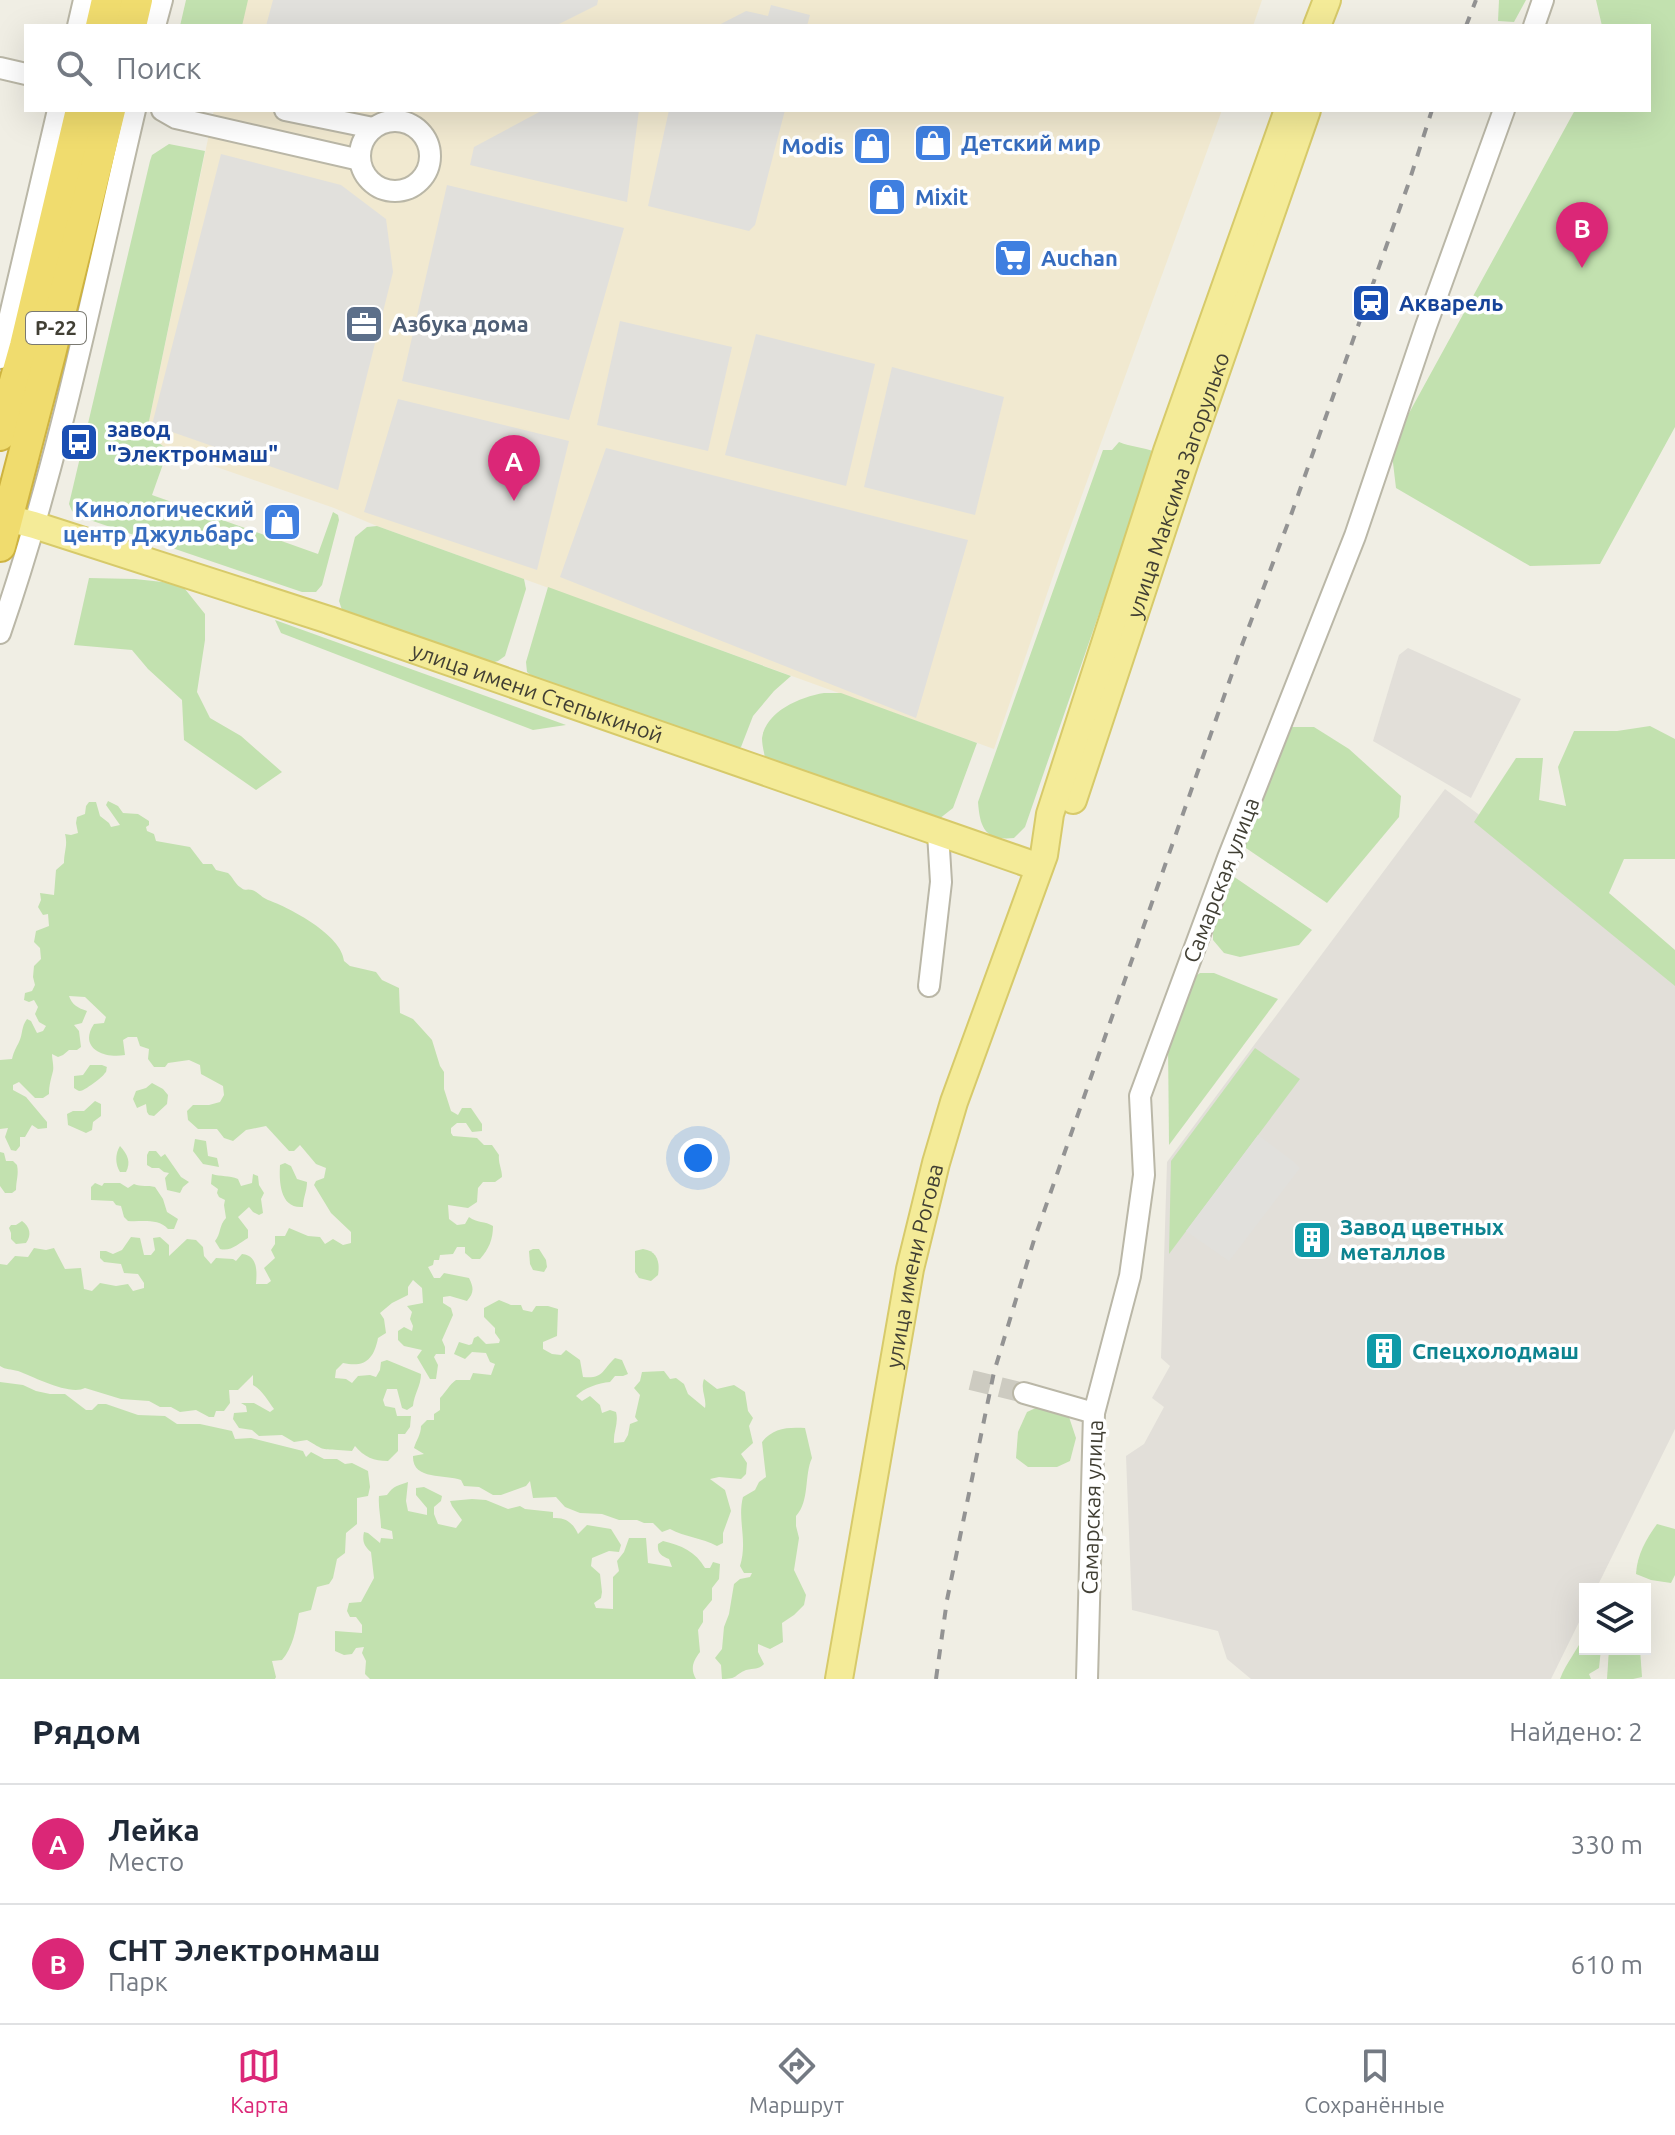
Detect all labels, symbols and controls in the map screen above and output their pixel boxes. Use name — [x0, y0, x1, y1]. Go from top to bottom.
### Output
search box — [24, 24, 1651, 112]
icon: search — [52, 46, 96, 90]
text: Поиск — [116, 51, 201, 85]
shop icon: Детский мир — [912, 122, 954, 164]
shop icon: Modis — [851, 125, 893, 167]
place label: Детский мир — [961, 130, 1101, 155]
place label: Modis — [781, 133, 844, 158]
shop icon: Mixit — [866, 176, 908, 218]
place label: Mixit — [915, 184, 968, 209]
pin: B — [1556, 202, 1608, 268]
supermarket icon: Auchan — [992, 237, 1034, 279]
place label: Auchan — [1041, 245, 1118, 270]
station icon: Акварель — [1350, 282, 1392, 324]
place label: Акварель — [1399, 290, 1503, 315]
office icon: Азбука дома — [343, 303, 385, 345]
place label: Азбука дома — [392, 311, 529, 336]
road number: Р-22 — [26, 312, 86, 344]
street label: улица Максима Загорулько — [1121, 349, 1234, 621]
place label: завод "Электронмаш" — [107, 416, 278, 466]
bus stop icon: завод "Электронмаш" — [58, 421, 100, 463]
pin: A — [488, 435, 540, 501]
place label: Кинологический центр Джульбарс — [63, 496, 254, 546]
shop icon: Кинологический центр Джульбарс — [261, 501, 303, 543]
street label: улица имени Степыкиной — [408, 637, 667, 747]
street label: Самарская улица — [1178, 794, 1264, 966]
your location — [678, 1138, 718, 1178]
street label: улица имени Рогова — [880, 1161, 947, 1370]
place label: Завод цветных металлов — [1340, 1214, 1504, 1264]
building icon: Завод цветных металлов — [1291, 1219, 1333, 1261]
building icon: Спецхолодмаш — [1363, 1330, 1405, 1372]
place label: Спецхолодмаш — [1412, 1338, 1579, 1363]
street label: Самарская улица — [1076, 1419, 1107, 1595]
map controls — [1579, 1583, 1651, 1655]
button: layers — [1579, 1583, 1651, 1655]
text: Рядом — [32, 1712, 141, 1750]
text: Найдено: 2 — [1509, 1717, 1643, 1746]
text: Лейка — [108, 1813, 200, 1847]
text: A — [49, 1830, 67, 1859]
text: 330 m — [1571, 1830, 1643, 1859]
text: Место — [108, 1847, 184, 1876]
text: СНТ Электронмаш — [108, 1933, 380, 1967]
text: B — [49, 1950, 67, 1979]
text: 610 m — [1571, 1950, 1643, 1979]
text: Парк — [108, 1967, 168, 1996]
tab: Карта — [230, 2044, 289, 2117]
tab: Маршрут — [749, 2044, 844, 2117]
tab: Сохранённые — [1304, 2044, 1445, 2117]

